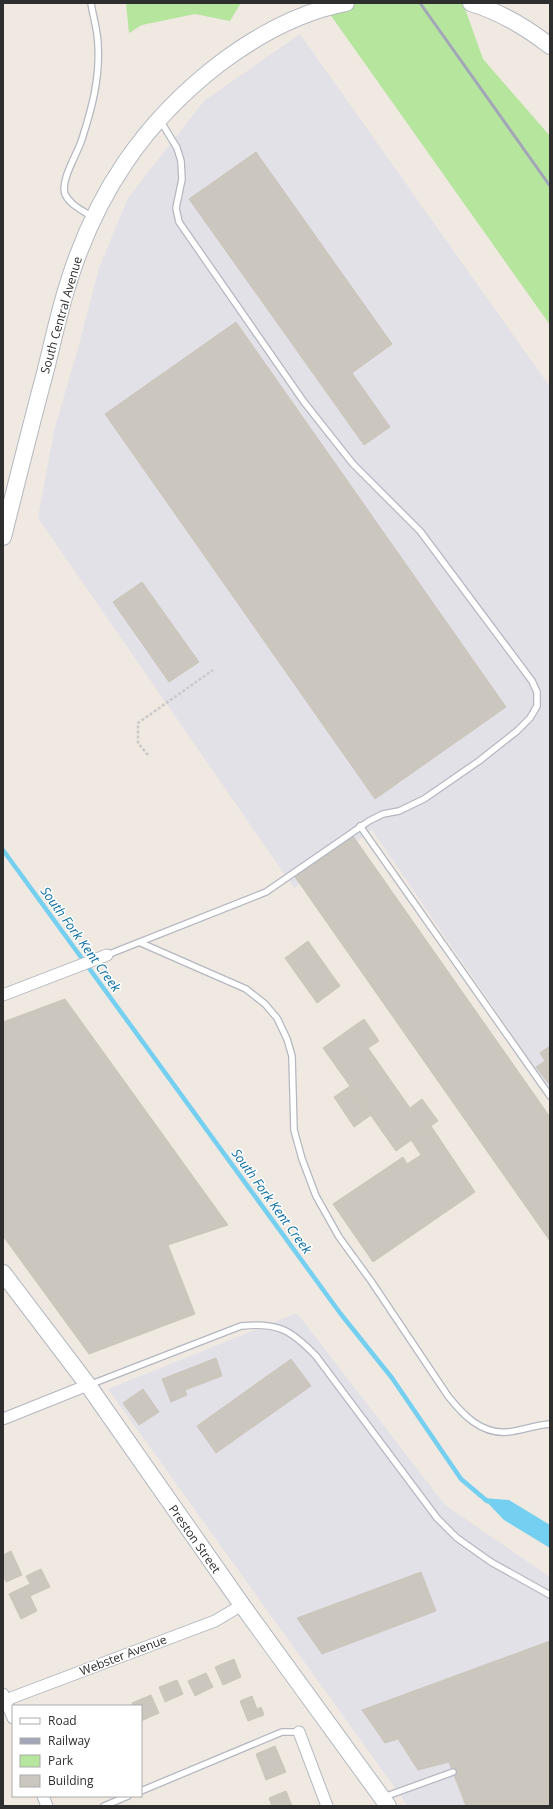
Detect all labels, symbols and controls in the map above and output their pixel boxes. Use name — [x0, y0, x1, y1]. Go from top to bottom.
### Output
street label: South Central Avenue — [36, 254, 86, 376]
water label: South Fork Kent Creek — [37, 883, 126, 996]
water label: South Fork Kent Creek — [228, 1145, 317, 1258]
street label: Preston Street — [165, 1501, 225, 1577]
street label: Webster Avenue — [77, 1631, 169, 1679]
legend — [12, 1705, 142, 1797]
text: Road — [48, 1712, 77, 1729]
text: Railway — [48, 1732, 91, 1749]
text: Park — [48, 1752, 74, 1769]
text: Building — [48, 1772, 94, 1789]

